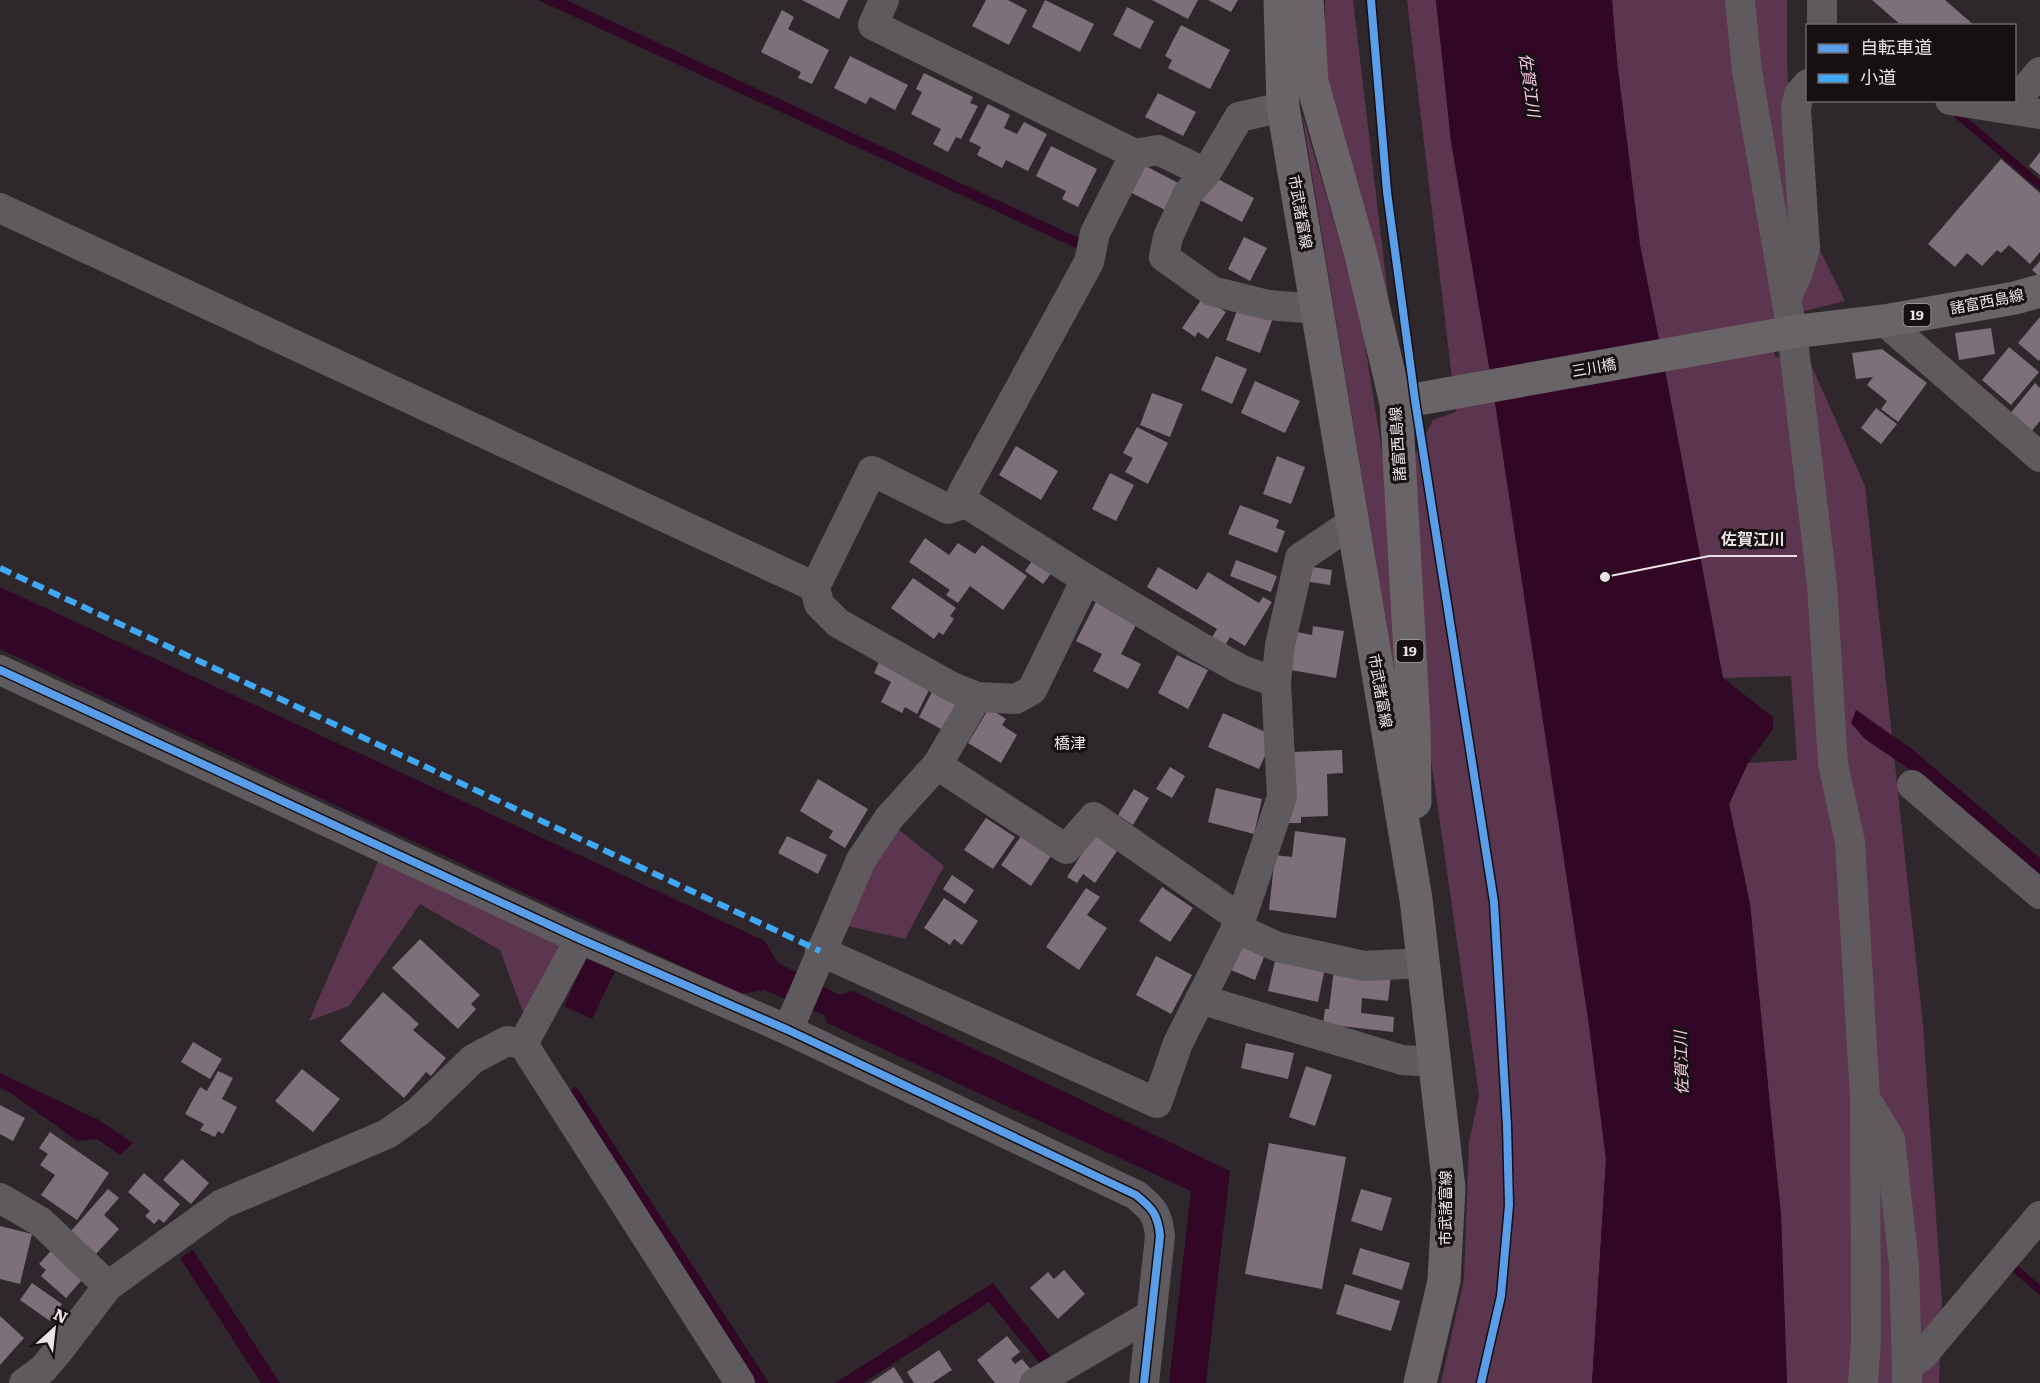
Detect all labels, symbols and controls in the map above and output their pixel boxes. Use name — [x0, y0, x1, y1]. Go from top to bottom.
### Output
legend — [1806, 24, 2016, 102]
text: 自転車道 — [1860, 33, 1932, 60]
water label: 佐賀江川 — [1515, 51, 1548, 120]
text: 小道 — [1860, 63, 1896, 90]
street label: 市武諸富線 — [1284, 173, 1319, 251]
street label: 諸富西島線 — [1948, 282, 2026, 319]
road number: 19 — [1904, 304, 1930, 326]
street label: 三川橋 — [1570, 351, 1618, 382]
street label: 諸富西島線 — [1382, 406, 1411, 482]
callout: 佐賀江川 — [1709, 522, 1797, 556]
text: 佐賀江川 — [1720, 526, 1785, 550]
road number: 19 — [1396, 640, 1424, 662]
street label: 市武諸富線 — [1364, 652, 1399, 730]
district label: 橋津 — [1054, 730, 1086, 754]
water label: 佐賀江川 — [1667, 1029, 1693, 1095]
street label: 市武諸富線 — [1433, 1170, 1456, 1246]
north arrow — [24, 1299, 84, 1359]
text: N — [50, 1301, 73, 1328]

